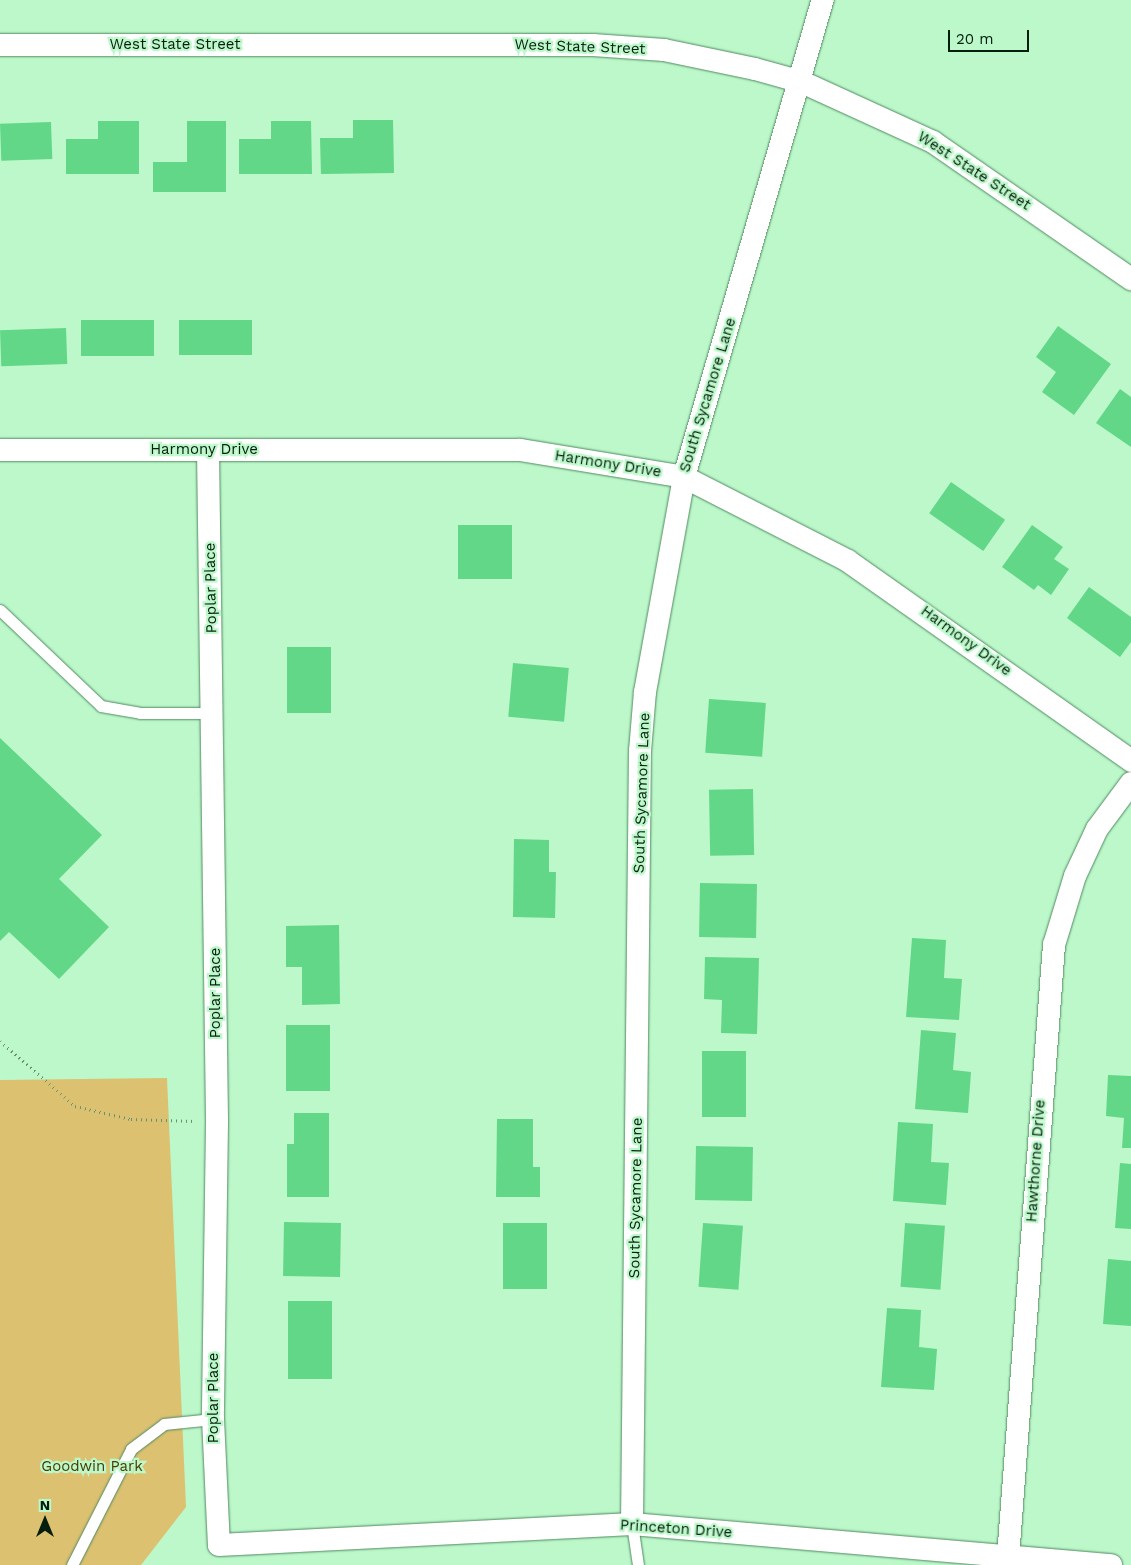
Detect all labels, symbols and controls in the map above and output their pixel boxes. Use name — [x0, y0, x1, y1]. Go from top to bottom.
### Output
scale bar — [951, 20, 1032, 52]
text: 20 m — [956, 30, 994, 48]
street label: West State Street — [109, 36, 241, 54]
street label: West State Street — [514, 36, 646, 58]
street label: West State Street — [914, 128, 1034, 214]
street label: South Sycamore Lane — [676, 316, 740, 474]
street label: Harmony Drive — [150, 441, 258, 459]
street label: Harmony Drive — [553, 447, 663, 481]
street label: Poplar Place — [201, 542, 221, 634]
street label: Harmony Drive — [917, 602, 1015, 680]
street label: South Sycamore Lane — [630, 712, 654, 874]
street label: Poplar Place — [207, 947, 225, 1039]
street label: Hawthorne Drive — [1023, 1099, 1049, 1223]
street label: South Sycamore Lane — [626, 1117, 646, 1279]
street label: Poplar Place — [205, 1352, 223, 1444]
park label: Goodwin Park — [41, 1458, 143, 1476]
north arrow — [20, 1495, 70, 1545]
text: N — [40, 1497, 50, 1513]
street label: Princeton Drive — [619, 1516, 733, 1542]

